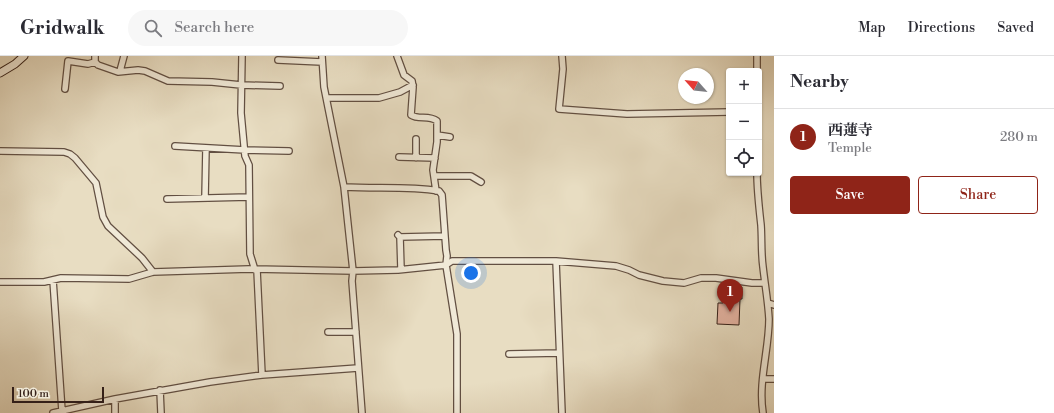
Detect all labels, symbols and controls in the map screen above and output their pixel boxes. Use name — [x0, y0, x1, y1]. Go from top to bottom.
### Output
search box — [128, 10, 408, 46]
text: Gridwalk — [20, 16, 104, 40]
icon: search — [142, 17, 164, 39]
text: Search here — [174, 18, 254, 37]
text: Map — [858, 19, 886, 37]
text: Directions — [908, 19, 975, 37]
text: Saved — [997, 19, 1034, 37]
north arrow — [678, 68, 714, 104]
map controls — [726, 68, 762, 176]
button: + — [726, 68, 762, 104]
text: Nearby — [790, 71, 849, 93]
button: − — [726, 104, 762, 140]
text: 西蓮寺 — [828, 121, 873, 140]
text: 1 — [800, 129, 806, 145]
text: 280 m — [1000, 129, 1038, 145]
button: locate — [726, 140, 762, 176]
text: Temple — [828, 140, 872, 156]
button: Save — [790, 176, 910, 214]
button: Share — [918, 176, 1038, 214]
your location — [461, 263, 481, 283]
pin: 1 — [717, 279, 743, 312]
scale bar — [12, 385, 104, 404]
text: 100 m — [18, 387, 49, 401]

